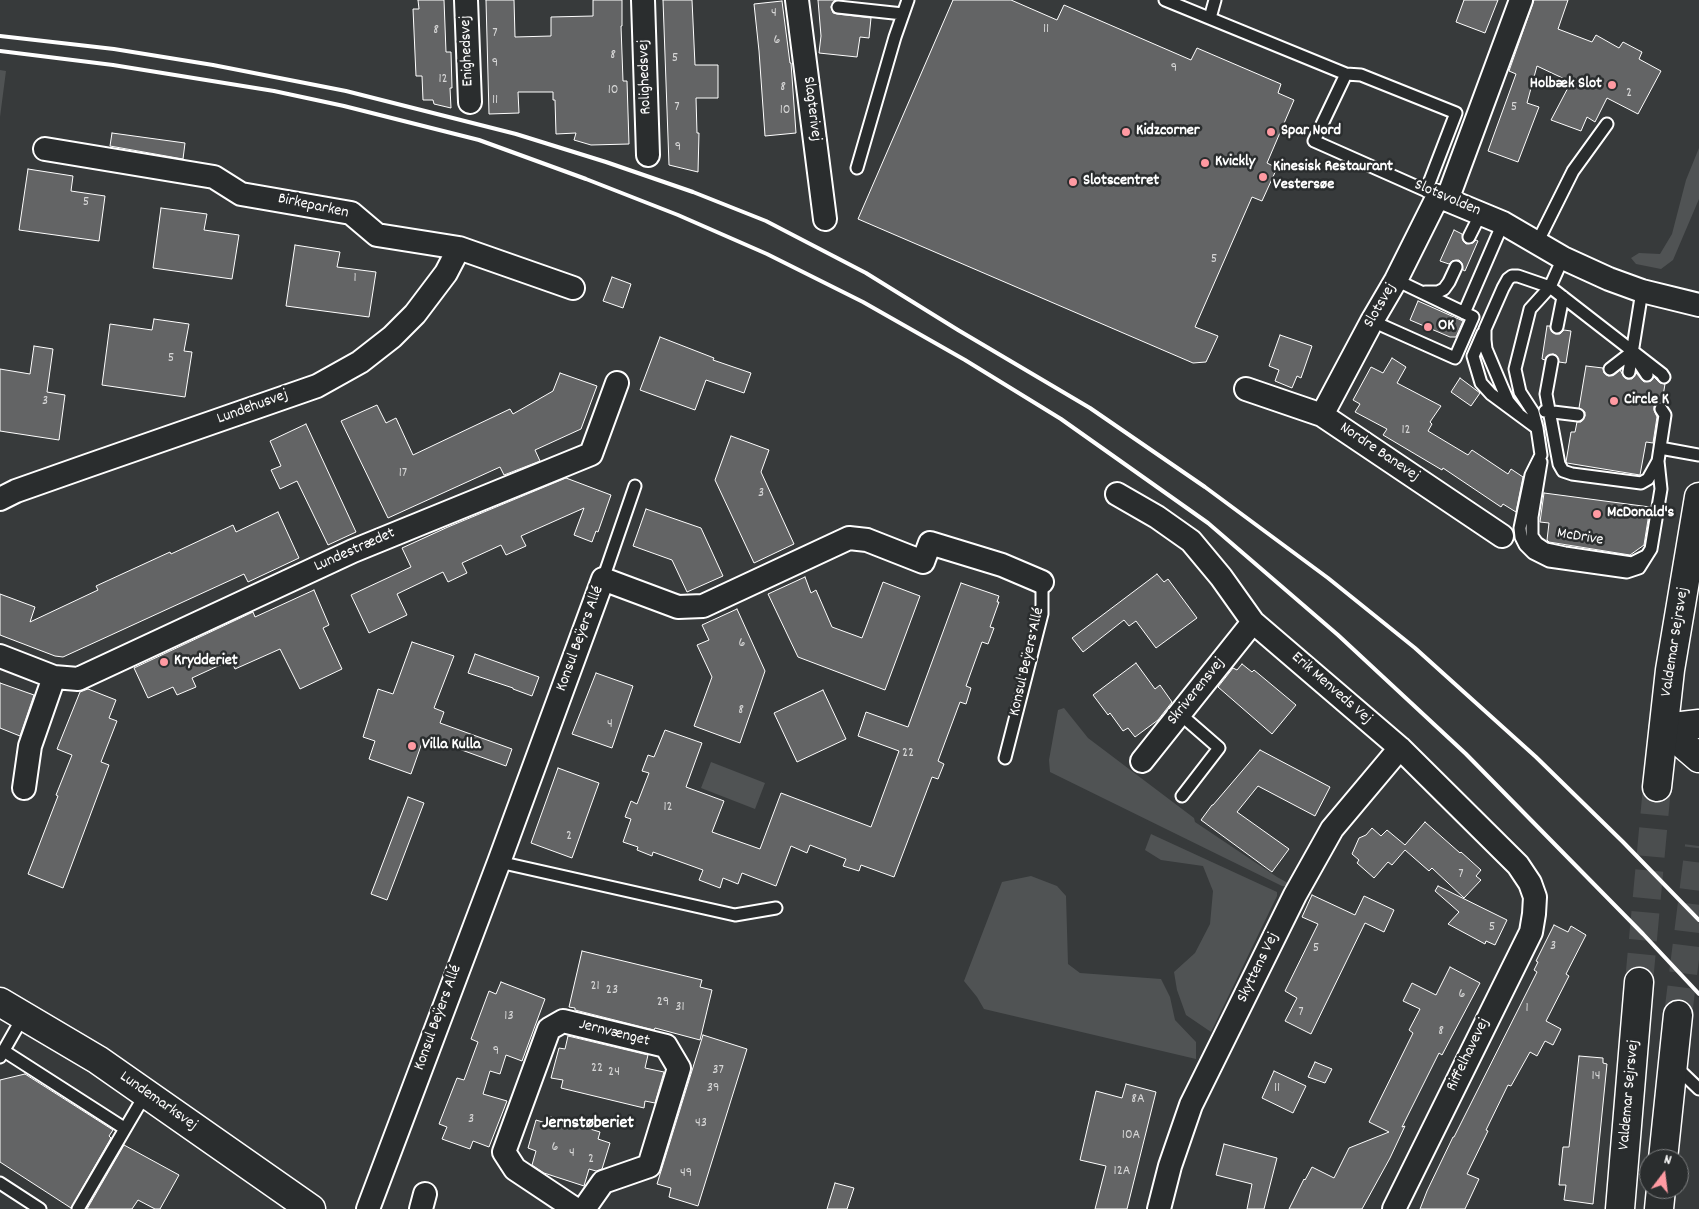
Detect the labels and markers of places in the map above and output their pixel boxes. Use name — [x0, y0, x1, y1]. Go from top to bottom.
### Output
place label: Holbæk Slot — [1530, 75, 1602, 95]
marker: Holbæk Slot — [1606, 79, 1618, 91]
place label: Kidzcorner — [1136, 122, 1200, 142]
place label: Spar Nord — [1281, 122, 1341, 142]
marker: Kidzcorner — [1120, 126, 1132, 138]
marker: Spar Nord — [1265, 126, 1277, 138]
place label: Kvickly — [1215, 153, 1255, 173]
marker: Kvickly — [1199, 157, 1211, 169]
place label: Kinesisk Restaurant Vestersøe — [1273, 158, 1393, 196]
marker: Kinesisk Restaurant Vestersøe — [1257, 171, 1269, 183]
place label: Slotscentret — [1083, 172, 1159, 192]
marker: Slotscentret — [1067, 176, 1079, 188]
place label: OK — [1438, 317, 1455, 337]
marker: OK — [1422, 321, 1434, 333]
place label: Circle K — [1624, 391, 1669, 411]
marker: Circle K — [1608, 395, 1620, 407]
place label: McDonald's — [1607, 504, 1674, 524]
marker: McDonald's — [1591, 508, 1603, 520]
place label: Krydderiet — [174, 652, 238, 672]
marker: Krydderiet — [158, 656, 170, 668]
place label: Villa Kulla — [422, 736, 481, 756]
marker: Villa Kulla — [406, 740, 418, 752]

